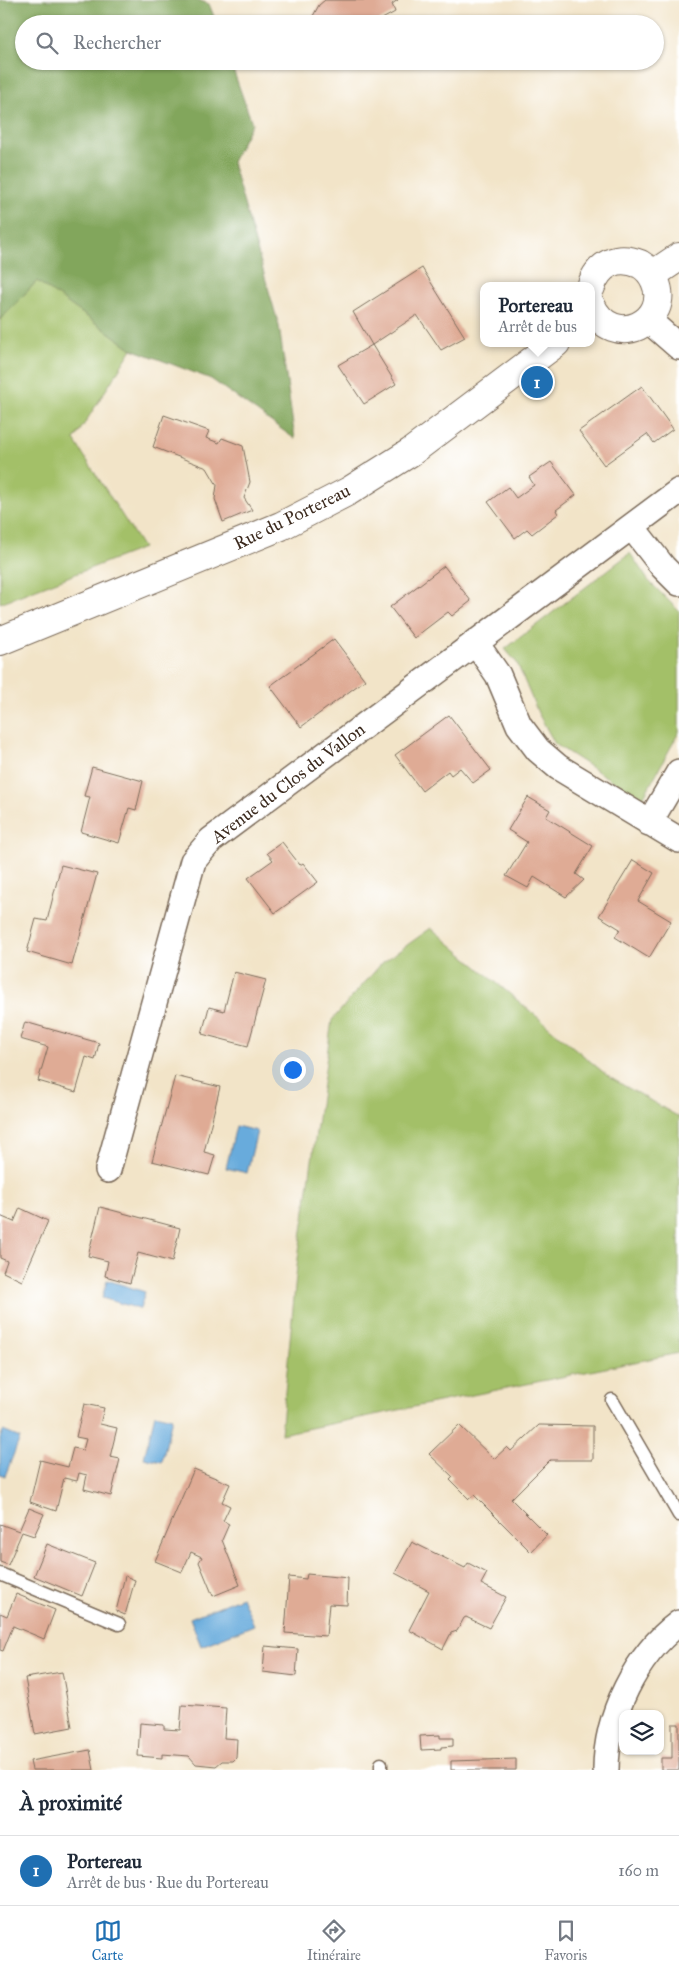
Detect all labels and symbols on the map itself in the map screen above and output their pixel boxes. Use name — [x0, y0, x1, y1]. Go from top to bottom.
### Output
pin: 1 — [521, 363, 553, 401]
street label: Rue du Portereau — [230, 479, 354, 555]
street label: Avenue du Clos du Vallon — [206, 718, 369, 849]
your location — [280, 1057, 306, 1083]

